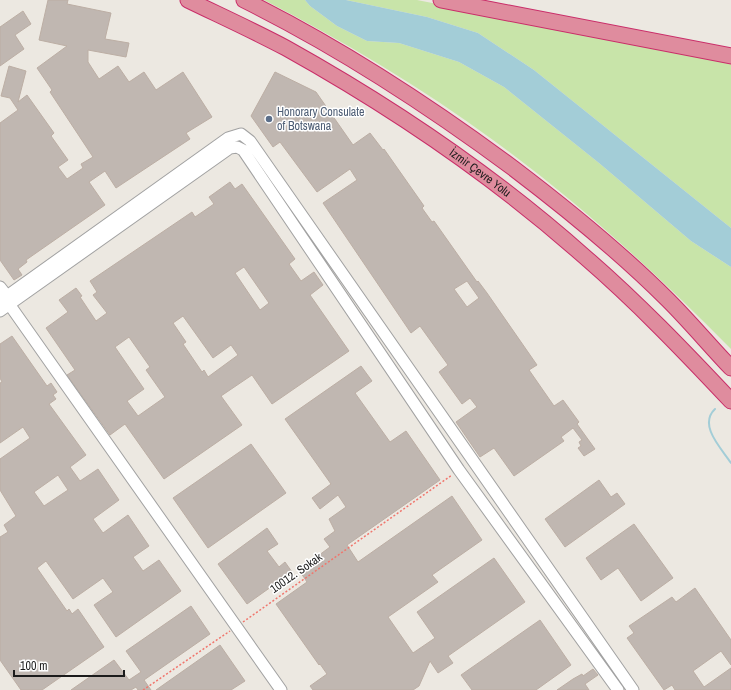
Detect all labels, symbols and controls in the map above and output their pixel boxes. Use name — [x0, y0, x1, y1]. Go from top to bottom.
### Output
place label: Honorary Consulate of Botswana — [277, 104, 365, 134]
marker: Honorary Consulate of Botswana — [264, 114, 274, 124]
street label: İzmir Çevre Yolu — [446, 145, 514, 201]
street label: 10012. Sokak — [267, 549, 325, 597]
scale bar — [14, 652, 124, 678]
text: 100 m — [20, 658, 47, 674]

